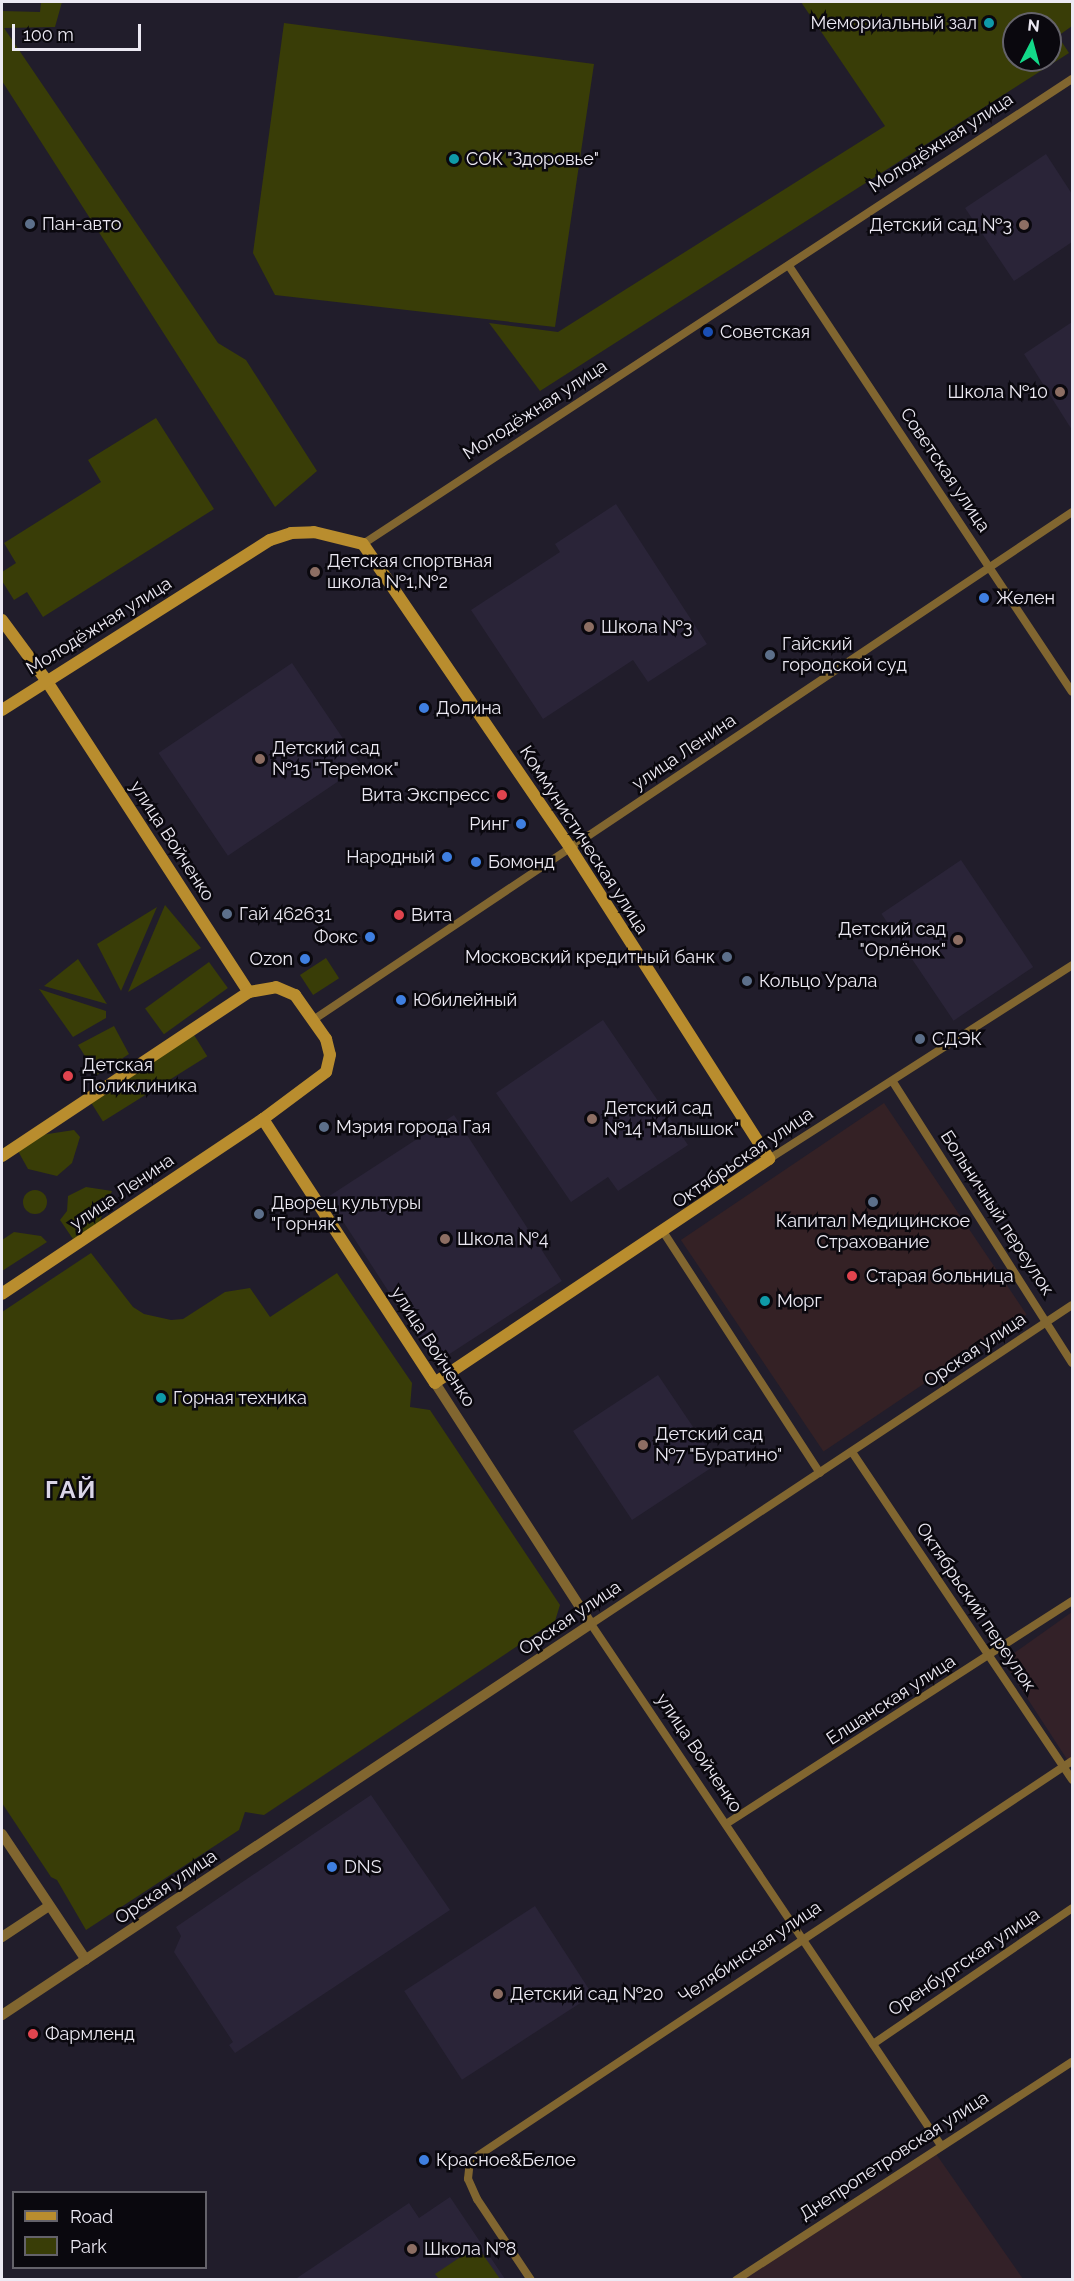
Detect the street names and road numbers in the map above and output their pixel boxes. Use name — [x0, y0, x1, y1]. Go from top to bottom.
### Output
street label: Молодёжная улица — [865, 88, 1017, 198]
street label: Молодёжная улица — [459, 355, 611, 465]
street label: Советская улица — [895, 404, 995, 536]
street label: Молодёжная улица — [22, 572, 176, 680]
street label: улица Ленина — [628, 709, 740, 795]
street label: Коммунистическая улица — [515, 742, 653, 938]
street label: улица Войченко — [125, 777, 219, 905]
street label: Октябрьская улица — [668, 1103, 818, 1213]
street label: Больничный переулок — [936, 1127, 1058, 1299]
street label: улица Ленина — [66, 1149, 178, 1235]
street label: улица Войченко — [386, 1283, 480, 1411]
street label: Орская улица — [920, 1308, 1030, 1392]
street label: Октябрьский переулок — [911, 1519, 1041, 1695]
street label: Орская улица — [515, 1576, 625, 1660]
street label: Елшанская улица — [822, 1650, 960, 1750]
street label: улица Войченко — [651, 1689, 747, 1817]
street label: Орская улица — [111, 1845, 221, 1929]
street label: Челябинская улица — [674, 1896, 826, 2008]
street label: Оренбургская улица — [884, 1903, 1044, 2021]
street label: Днепропетровская улица — [795, 2087, 993, 2225]

